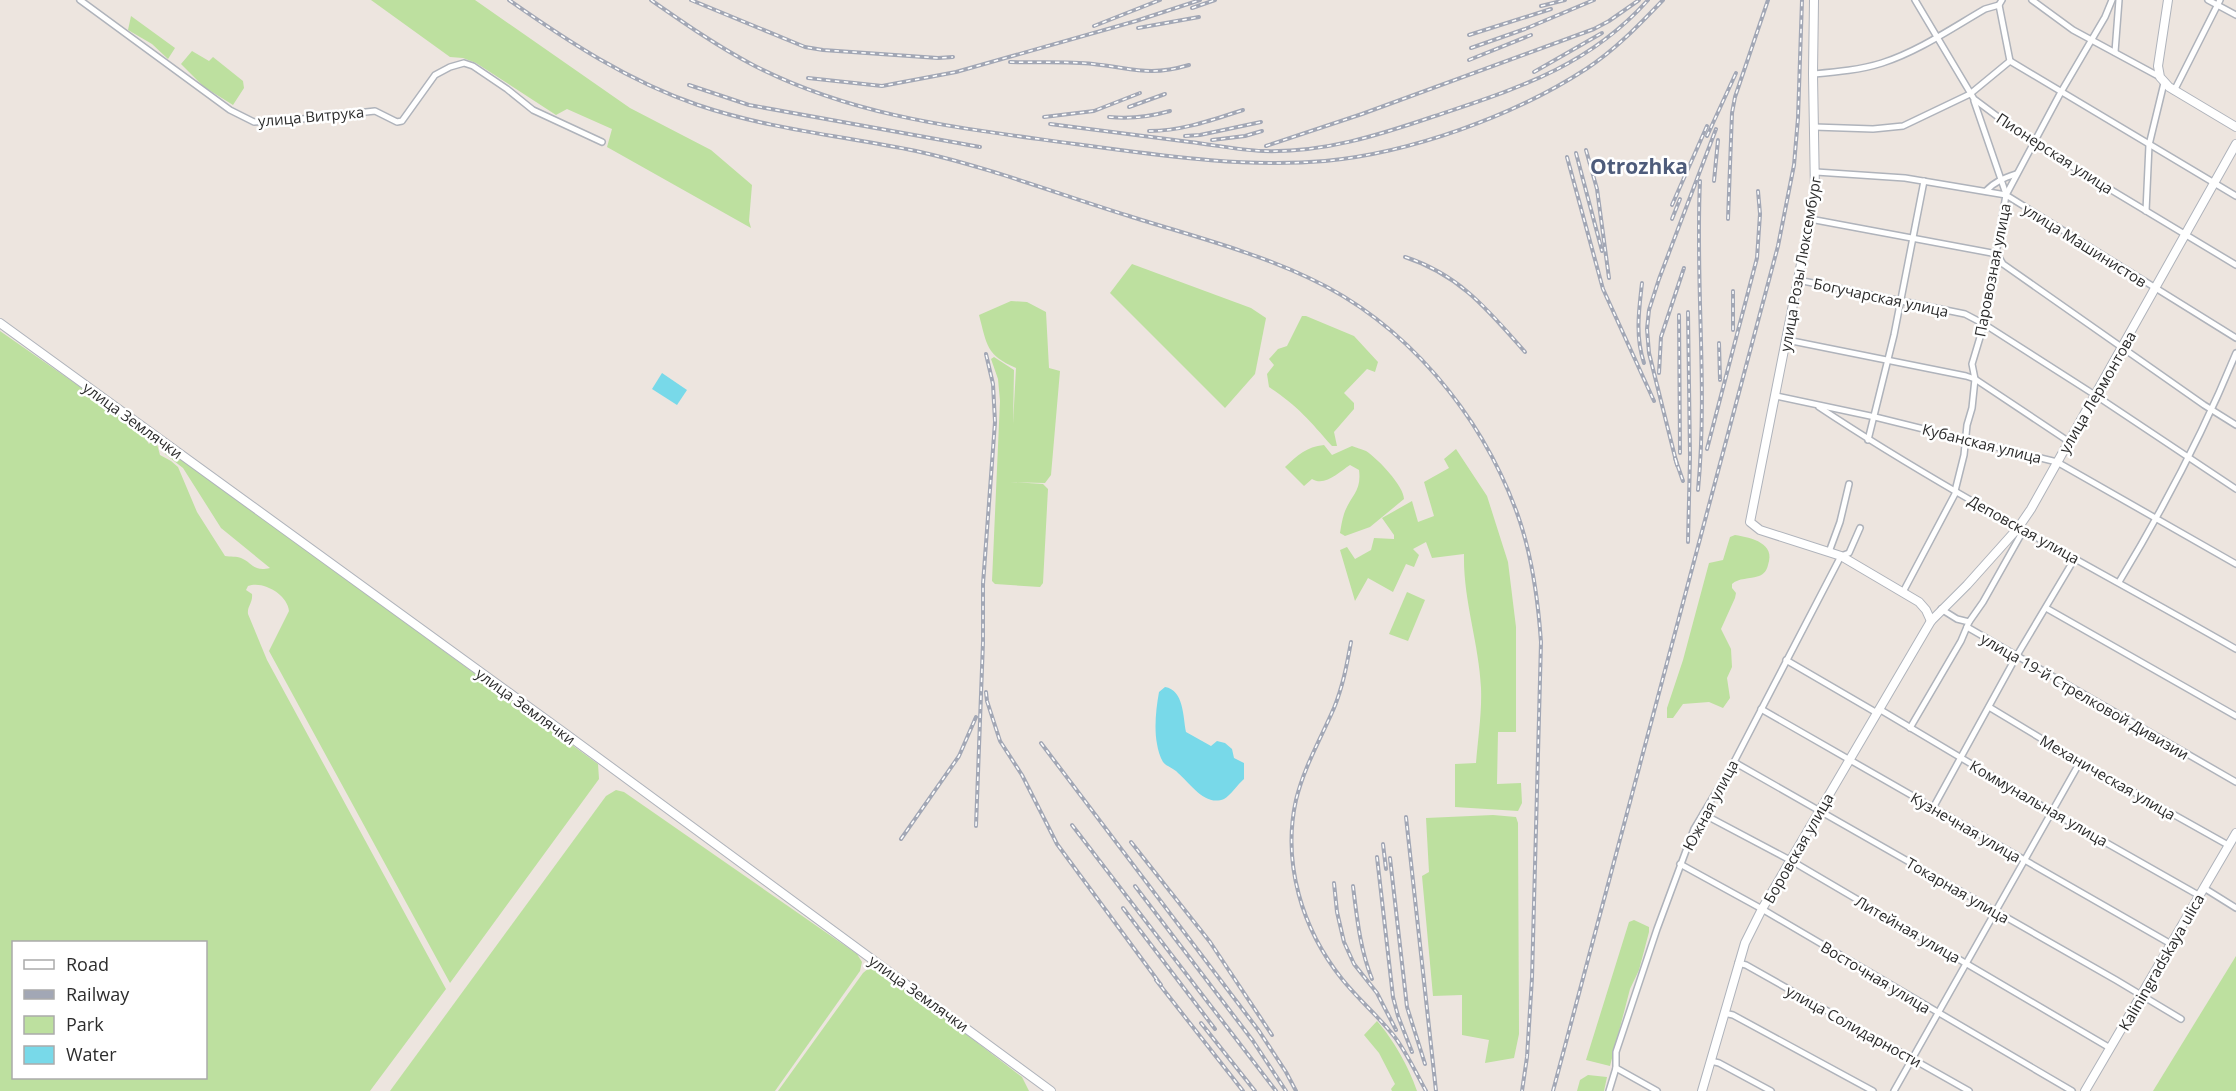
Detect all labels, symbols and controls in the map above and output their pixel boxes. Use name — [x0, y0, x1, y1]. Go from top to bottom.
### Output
street label: улица Витрука — [257, 101, 365, 131]
street label: Пионерская улица — [1993, 108, 2117, 198]
district label: Otrozhka — [1590, 152, 1688, 180]
street label: улица Розы Люксембург — [1775, 174, 1825, 353]
street label: улица Машинистов — [2019, 199, 2151, 291]
street label: Паровозная улица — [1969, 201, 2015, 339]
street label: Богучарская улица — [1812, 273, 1950, 321]
street label: улица Лермонтова — [2054, 327, 2140, 457]
street label: улица Землячки — [79, 377, 187, 463]
street label: Кубанская улица — [1920, 419, 2044, 467]
street label: Деповская улица — [1965, 490, 2083, 568]
street label: улица 19-й Стрелковой Дивизии — [1977, 628, 2193, 764]
street label: улица Землячки — [472, 663, 580, 749]
street label: Механическая улица — [2037, 730, 2179, 824]
street label: Коммунальная улица — [1966, 755, 2112, 851]
street label: Южная улица — [1678, 756, 1742, 854]
street label: Кузнечная улица — [1907, 787, 2025, 867]
street label: Боровская улица — [1758, 789, 1838, 907]
street label: Токарная улица — [1903, 852, 2013, 928]
street label: Kaliningradskaya ulica — [2114, 890, 2208, 1034]
street label: Литейная улица — [1852, 891, 1964, 967]
street label: Восточная улица — [1817, 936, 1935, 1018]
legend — [12, 941, 207, 1079]
street label: улица Землячки — [865, 950, 973, 1036]
text: Road — [66, 952, 109, 976]
street label: улица Солидарности — [1783, 980, 1925, 1072]
text: Railway — [66, 982, 130, 1006]
text: Park — [66, 1012, 104, 1036]
text: Water — [66, 1042, 117, 1066]

